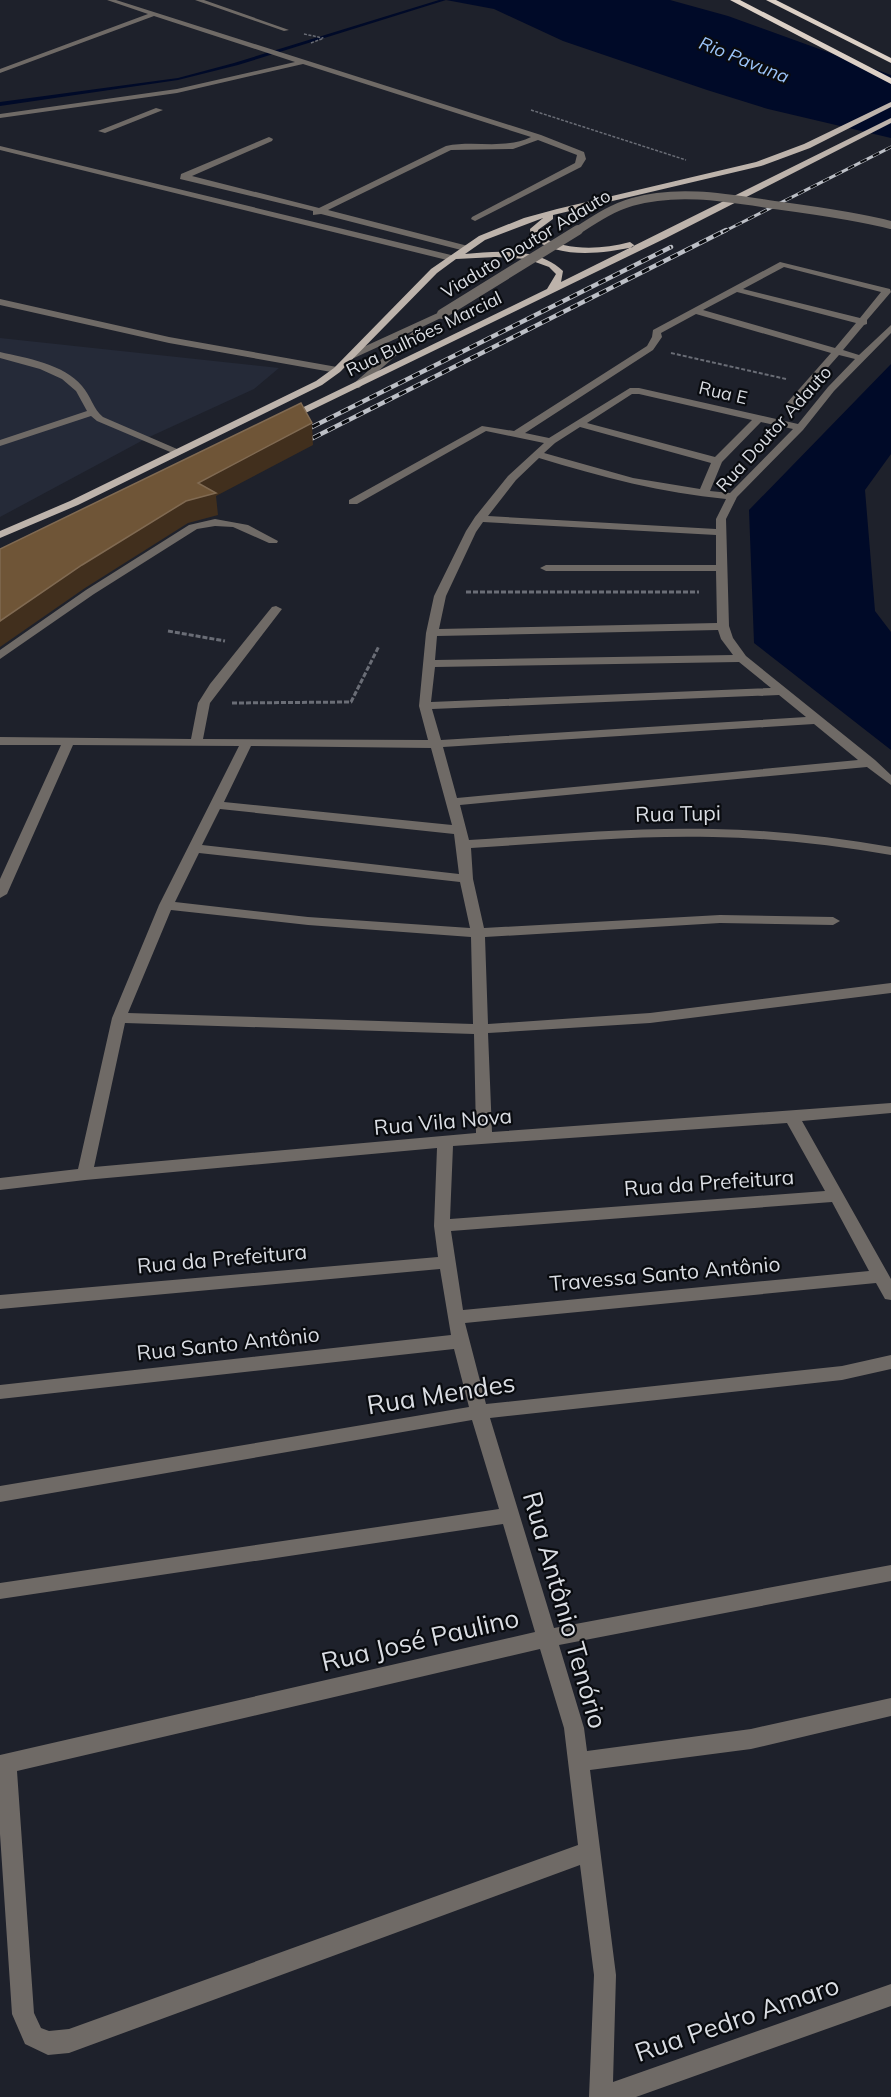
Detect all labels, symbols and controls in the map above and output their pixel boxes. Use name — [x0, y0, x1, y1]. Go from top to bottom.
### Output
water label: Rio Pavuna — [696, 31, 793, 88]
street label: Viaduto Doutor Adauto — [437, 184, 615, 303]
street label: Rua Bulhões Marcial — [342, 286, 505, 381]
street label: Rua Doutor Adauto — [711, 361, 836, 496]
street label: Rua E — [697, 376, 750, 409]
street label: Rua Tupi — [635, 799, 721, 827]
street label: Rua Vila Nova — [373, 1102, 513, 1140]
street label: Rua da Prefeitura — [623, 1163, 795, 1201]
street label: Rua da Prefeitura — [136, 1238, 308, 1278]
street label: Travessa Santo Antônio — [549, 1250, 781, 1296]
street label: Rua Santo Antônio — [135, 1320, 321, 1366]
street label: Rua Mendes — [364, 1365, 517, 1422]
street label: Rua Antônio Tenório — [516, 1488, 615, 1732]
street label: Rua José Paulino — [318, 1601, 522, 1678]
street label: Rua Pedro Amaro — [630, 1968, 843, 2069]

